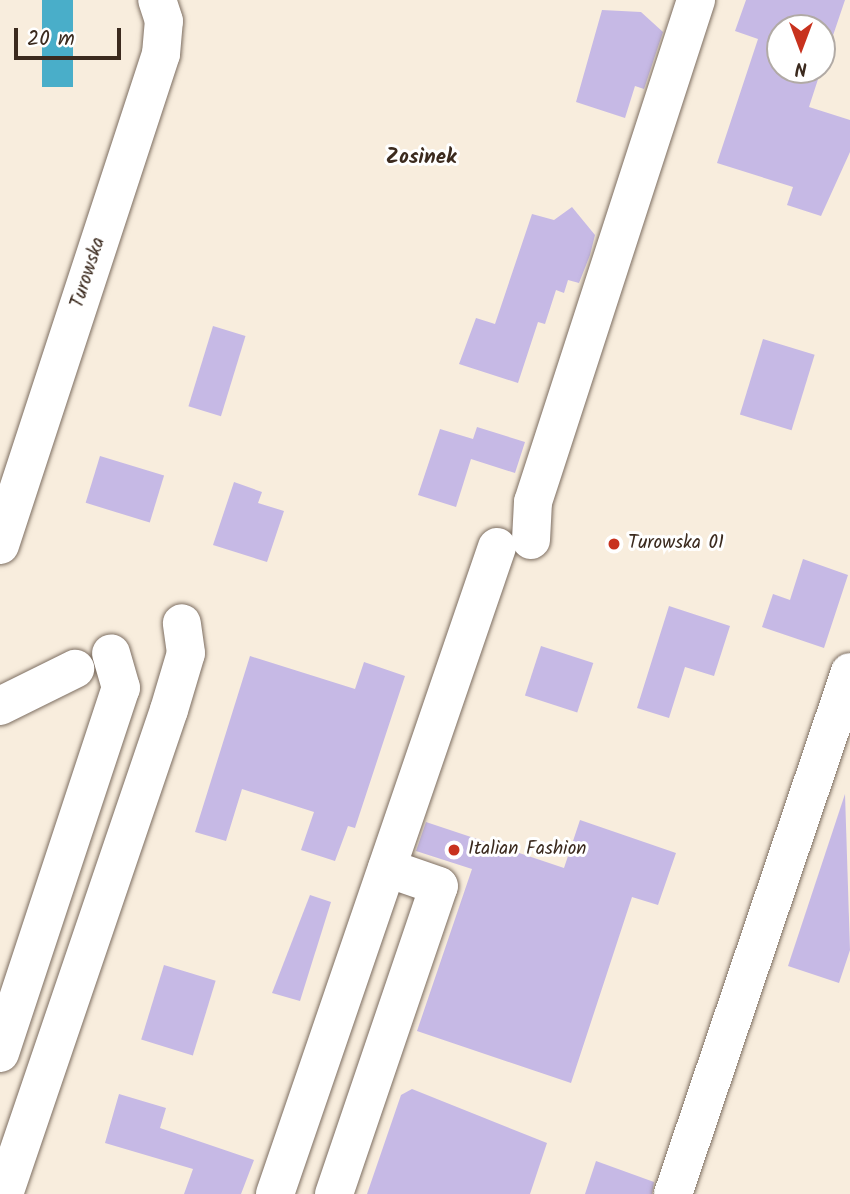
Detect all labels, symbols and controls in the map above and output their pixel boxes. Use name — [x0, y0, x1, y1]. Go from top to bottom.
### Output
scale bar — [18, 14, 124, 58]
north arrow — [766, 14, 836, 84]
text: 20 m — [27, 23, 75, 56]
text: N — [795, 53, 807, 83]
district label: Zosinek — [386, 145, 456, 171]
street label: Turowska — [67, 235, 111, 311]
place label: Turowska 01 — [628, 533, 724, 555]
marker: Turowska 01 — [606, 536, 622, 552]
place label: Italian Fashion — [468, 839, 586, 861]
marker: Italian Fashion — [446, 842, 462, 858]

